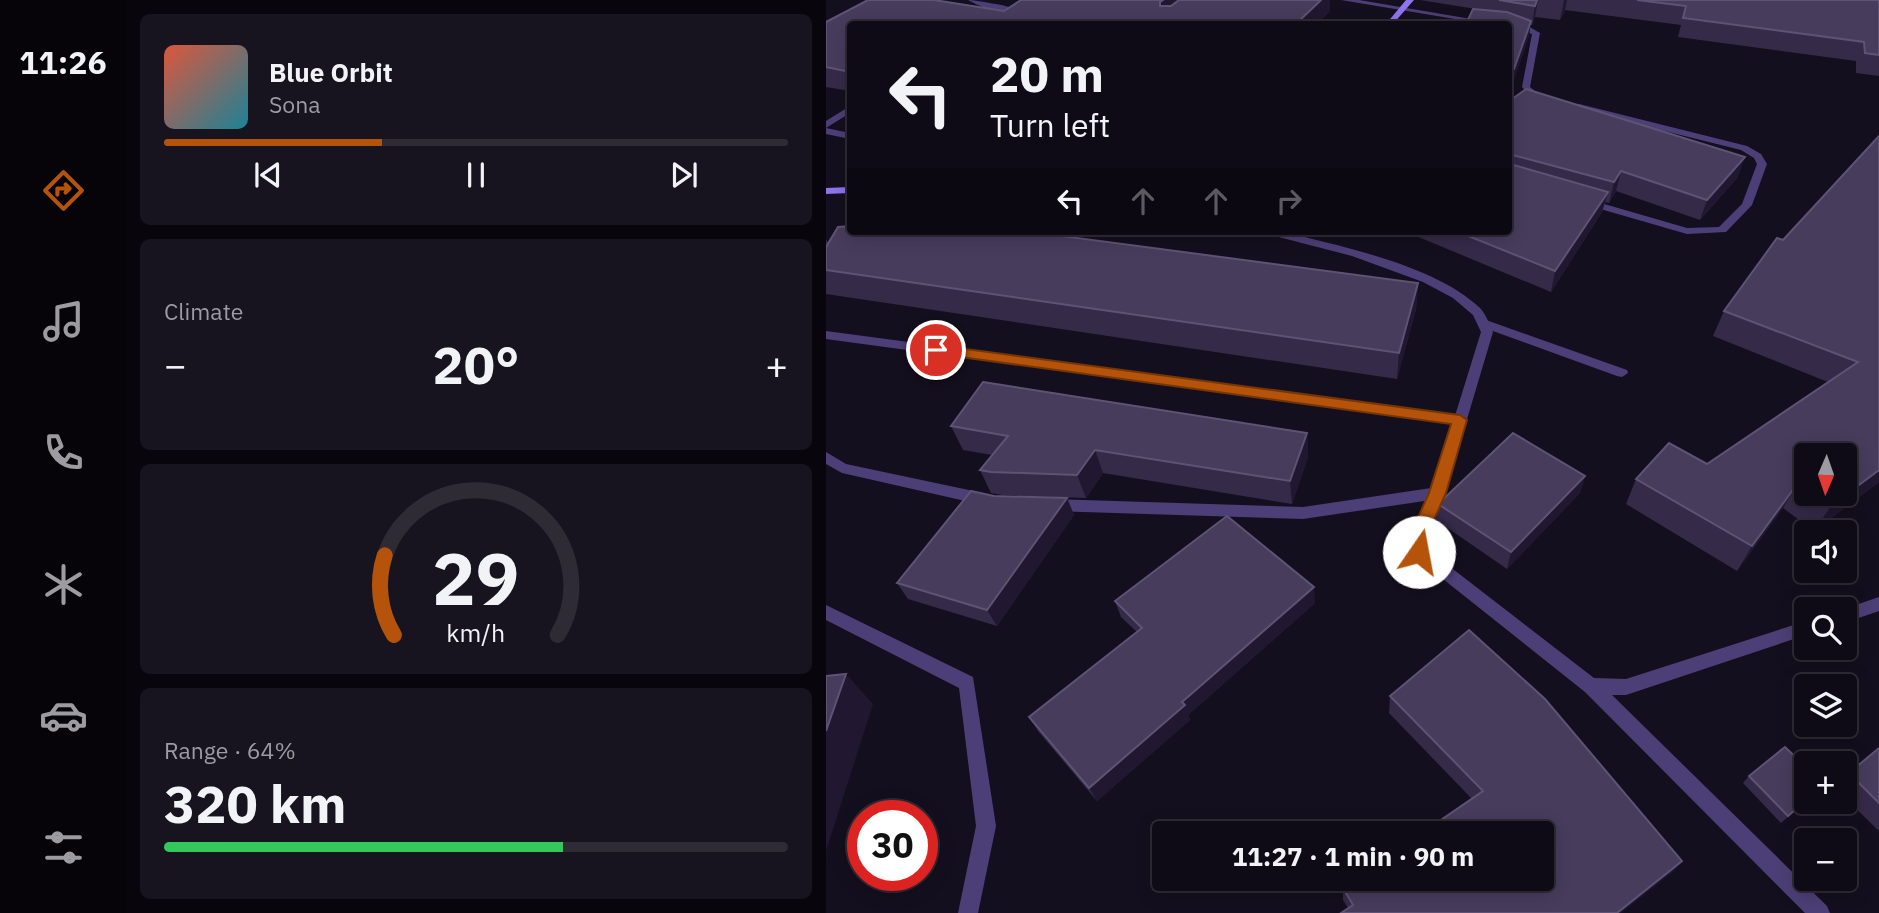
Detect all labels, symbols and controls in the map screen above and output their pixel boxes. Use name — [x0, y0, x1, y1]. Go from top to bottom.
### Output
text: 11:26 — [19, 41, 107, 83]
text: 20 m — [990, 42, 1104, 105]
icon: left — [875, 49, 966, 140]
text: Blue Orbit — [269, 55, 393, 89]
text: Sona — [269, 89, 321, 119]
text: Turn left — [990, 104, 1110, 146]
icon: previous — [249, 156, 287, 194]
icon: pause — [457, 156, 495, 194]
icon: next — [665, 156, 703, 194]
icon: directions — [39, 166, 88, 215]
icon: left — [1051, 182, 1089, 220]
icon: ahead — [1124, 182, 1162, 220]
icon: ahead — [1197, 182, 1235, 220]
icon: right — [1270, 182, 1308, 220]
text: Climate — [164, 296, 243, 326]
icon: music — [39, 297, 88, 346]
pin — [906, 320, 966, 380]
text: 20° — [433, 331, 519, 398]
icon: arrive — [917, 331, 955, 369]
text: − — [164, 340, 187, 389]
text: + — [765, 340, 788, 389]
icon: phone — [39, 428, 88, 477]
north arrow — [1794, 443, 1857, 506]
map controls — [1794, 443, 1857, 891]
position arrow — [1382, 515, 1456, 589]
button: sound — [1794, 520, 1857, 583]
text: 29 — [432, 530, 520, 625]
icon: climate — [39, 560, 88, 609]
button: search — [1794, 597, 1857, 660]
text: km/h — [447, 616, 505, 649]
button: layers — [1794, 674, 1857, 737]
icon: car — [39, 691, 88, 740]
text: Range · 64% — [164, 735, 296, 765]
button: + — [1794, 751, 1857, 814]
text: 320 km — [164, 770, 346, 837]
speed limit sign: 30 — [847, 800, 938, 891]
icon: filters — [39, 823, 88, 872]
button: − — [1794, 828, 1857, 891]
text: 11:27 · 1 min · 90 m — [1232, 839, 1474, 873]

